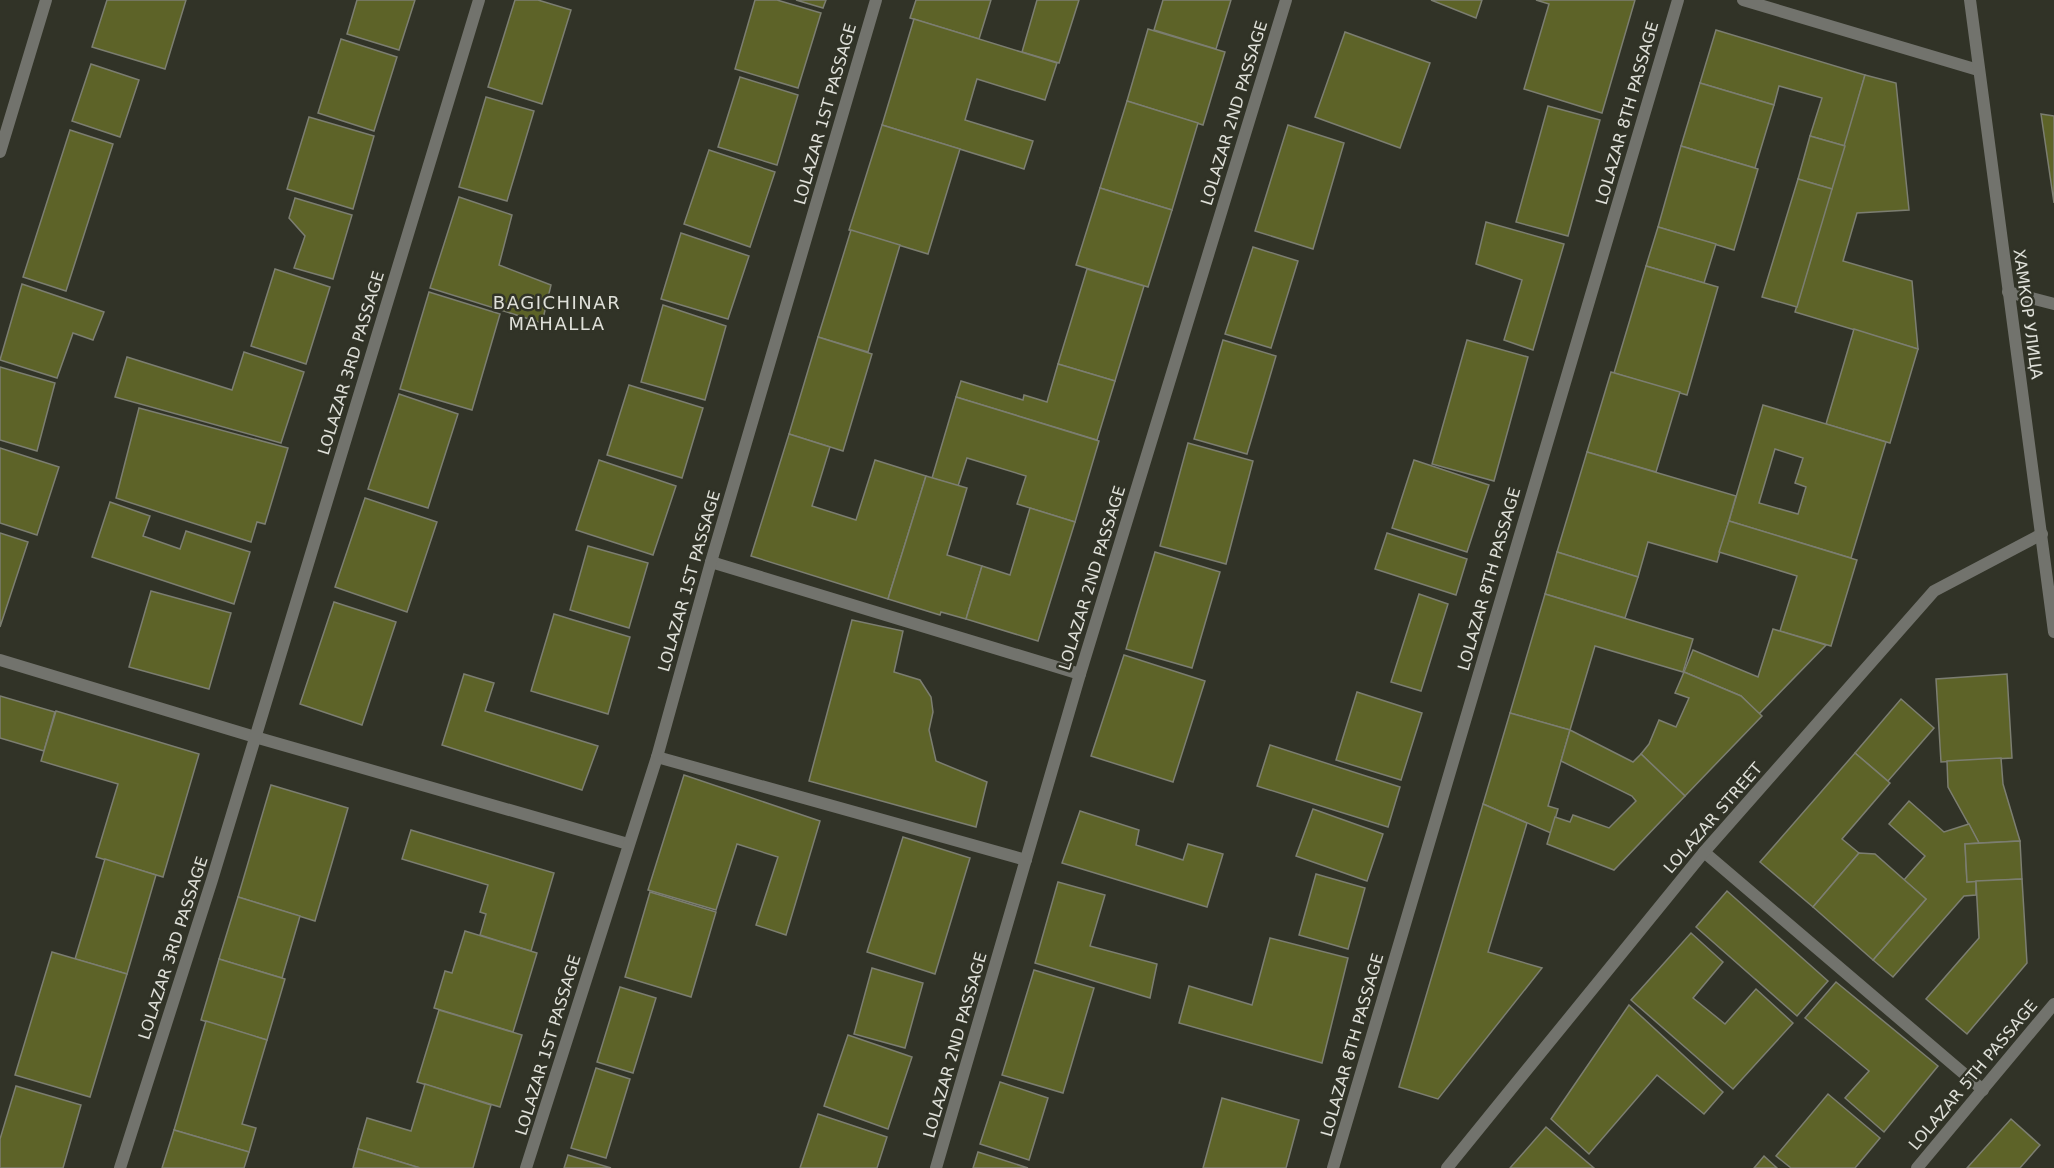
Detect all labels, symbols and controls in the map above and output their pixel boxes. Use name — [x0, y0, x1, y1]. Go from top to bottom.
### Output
street label: LOLAZAR 2ND PASSAGE — [1197, 18, 1271, 208]
street label: LOLAZAR 8TH PASSAGE — [1592, 19, 1662, 207]
street label: LOLAZAR 1ST PASSAGE — [790, 21, 860, 207]
street label: ХАМКОР УЛИЦА — [2009, 248, 2047, 380]
street label: LOLAZAR 3RD PASSAGE — [314, 269, 388, 457]
district label: BAGICHINAR MAHALLA — [493, 292, 621, 334]
street label: LOLAZAR 2ND PASSAGE — [1055, 483, 1129, 673]
street label: LOLAZAR 8TH PASSAGE — [1454, 485, 1524, 673]
street label: LOLAZAR 1ST PASSAGE — [654, 488, 724, 674]
street label: LOLAZAR STREET — [1660, 759, 1766, 877]
street label: LOLAZAR 3RD PASSAGE — [134, 854, 212, 1042]
street label: LOLAZAR 2ND PASSAGE — [919, 950, 991, 1140]
street label: LOLAZAR 8TH PASSAGE — [1317, 951, 1387, 1139]
street label: LOLAZAR 1ST PASSAGE — [511, 952, 585, 1138]
street label: LOLAZAR 5TH PASSAGE — [1905, 996, 2041, 1154]

